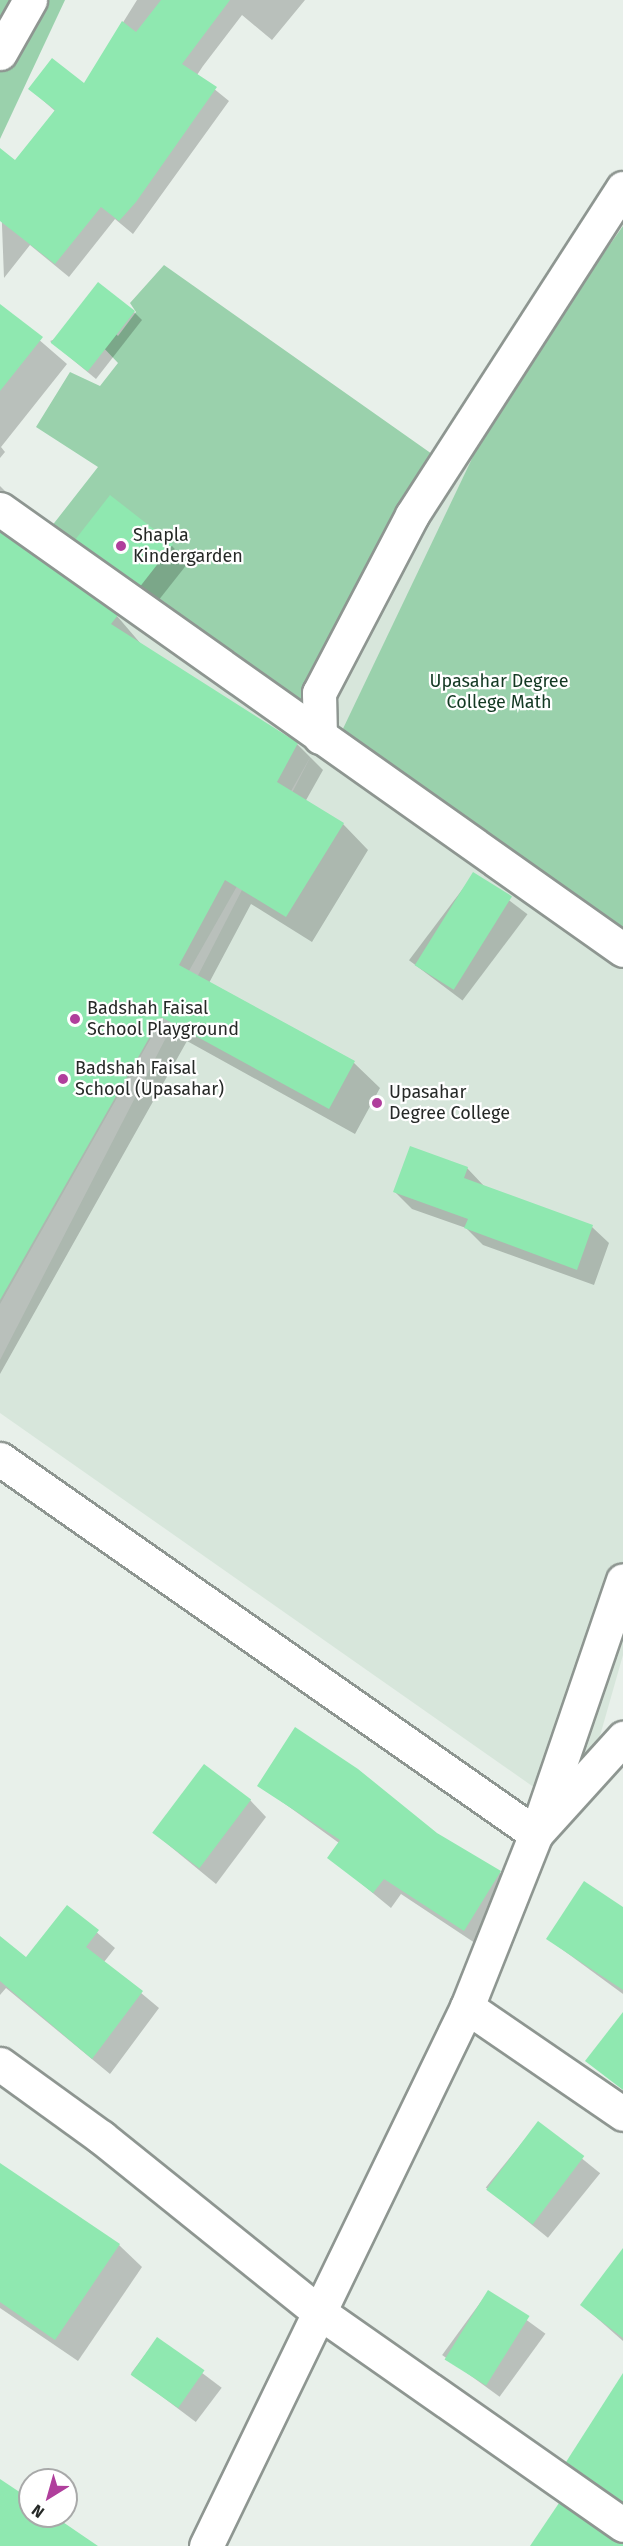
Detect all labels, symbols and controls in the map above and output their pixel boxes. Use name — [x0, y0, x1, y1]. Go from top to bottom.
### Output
place label: Shapla Kindergarden — [133, 525, 243, 568]
marker: Shapla Kindergarden — [114, 539, 128, 553]
park label: Upasahar Degree College Math — [430, 671, 568, 714]
place label: Badshah Faisal School Playground — [87, 998, 239, 1040]
marker: Badshah Faisal School Playground — [68, 1012, 82, 1026]
place label: Badshah Faisal School (Upasahar) — [75, 1058, 224, 1100]
marker: Badshah Faisal School (Upasahar) — [56, 1072, 70, 1086]
place label: Upasahar Degree College — [389, 1082, 510, 1124]
marker: Upasahar Degree College — [370, 1096, 384, 1110]
north arrow — [18, 2468, 78, 2528]
text: N — [28, 2500, 48, 2522]

